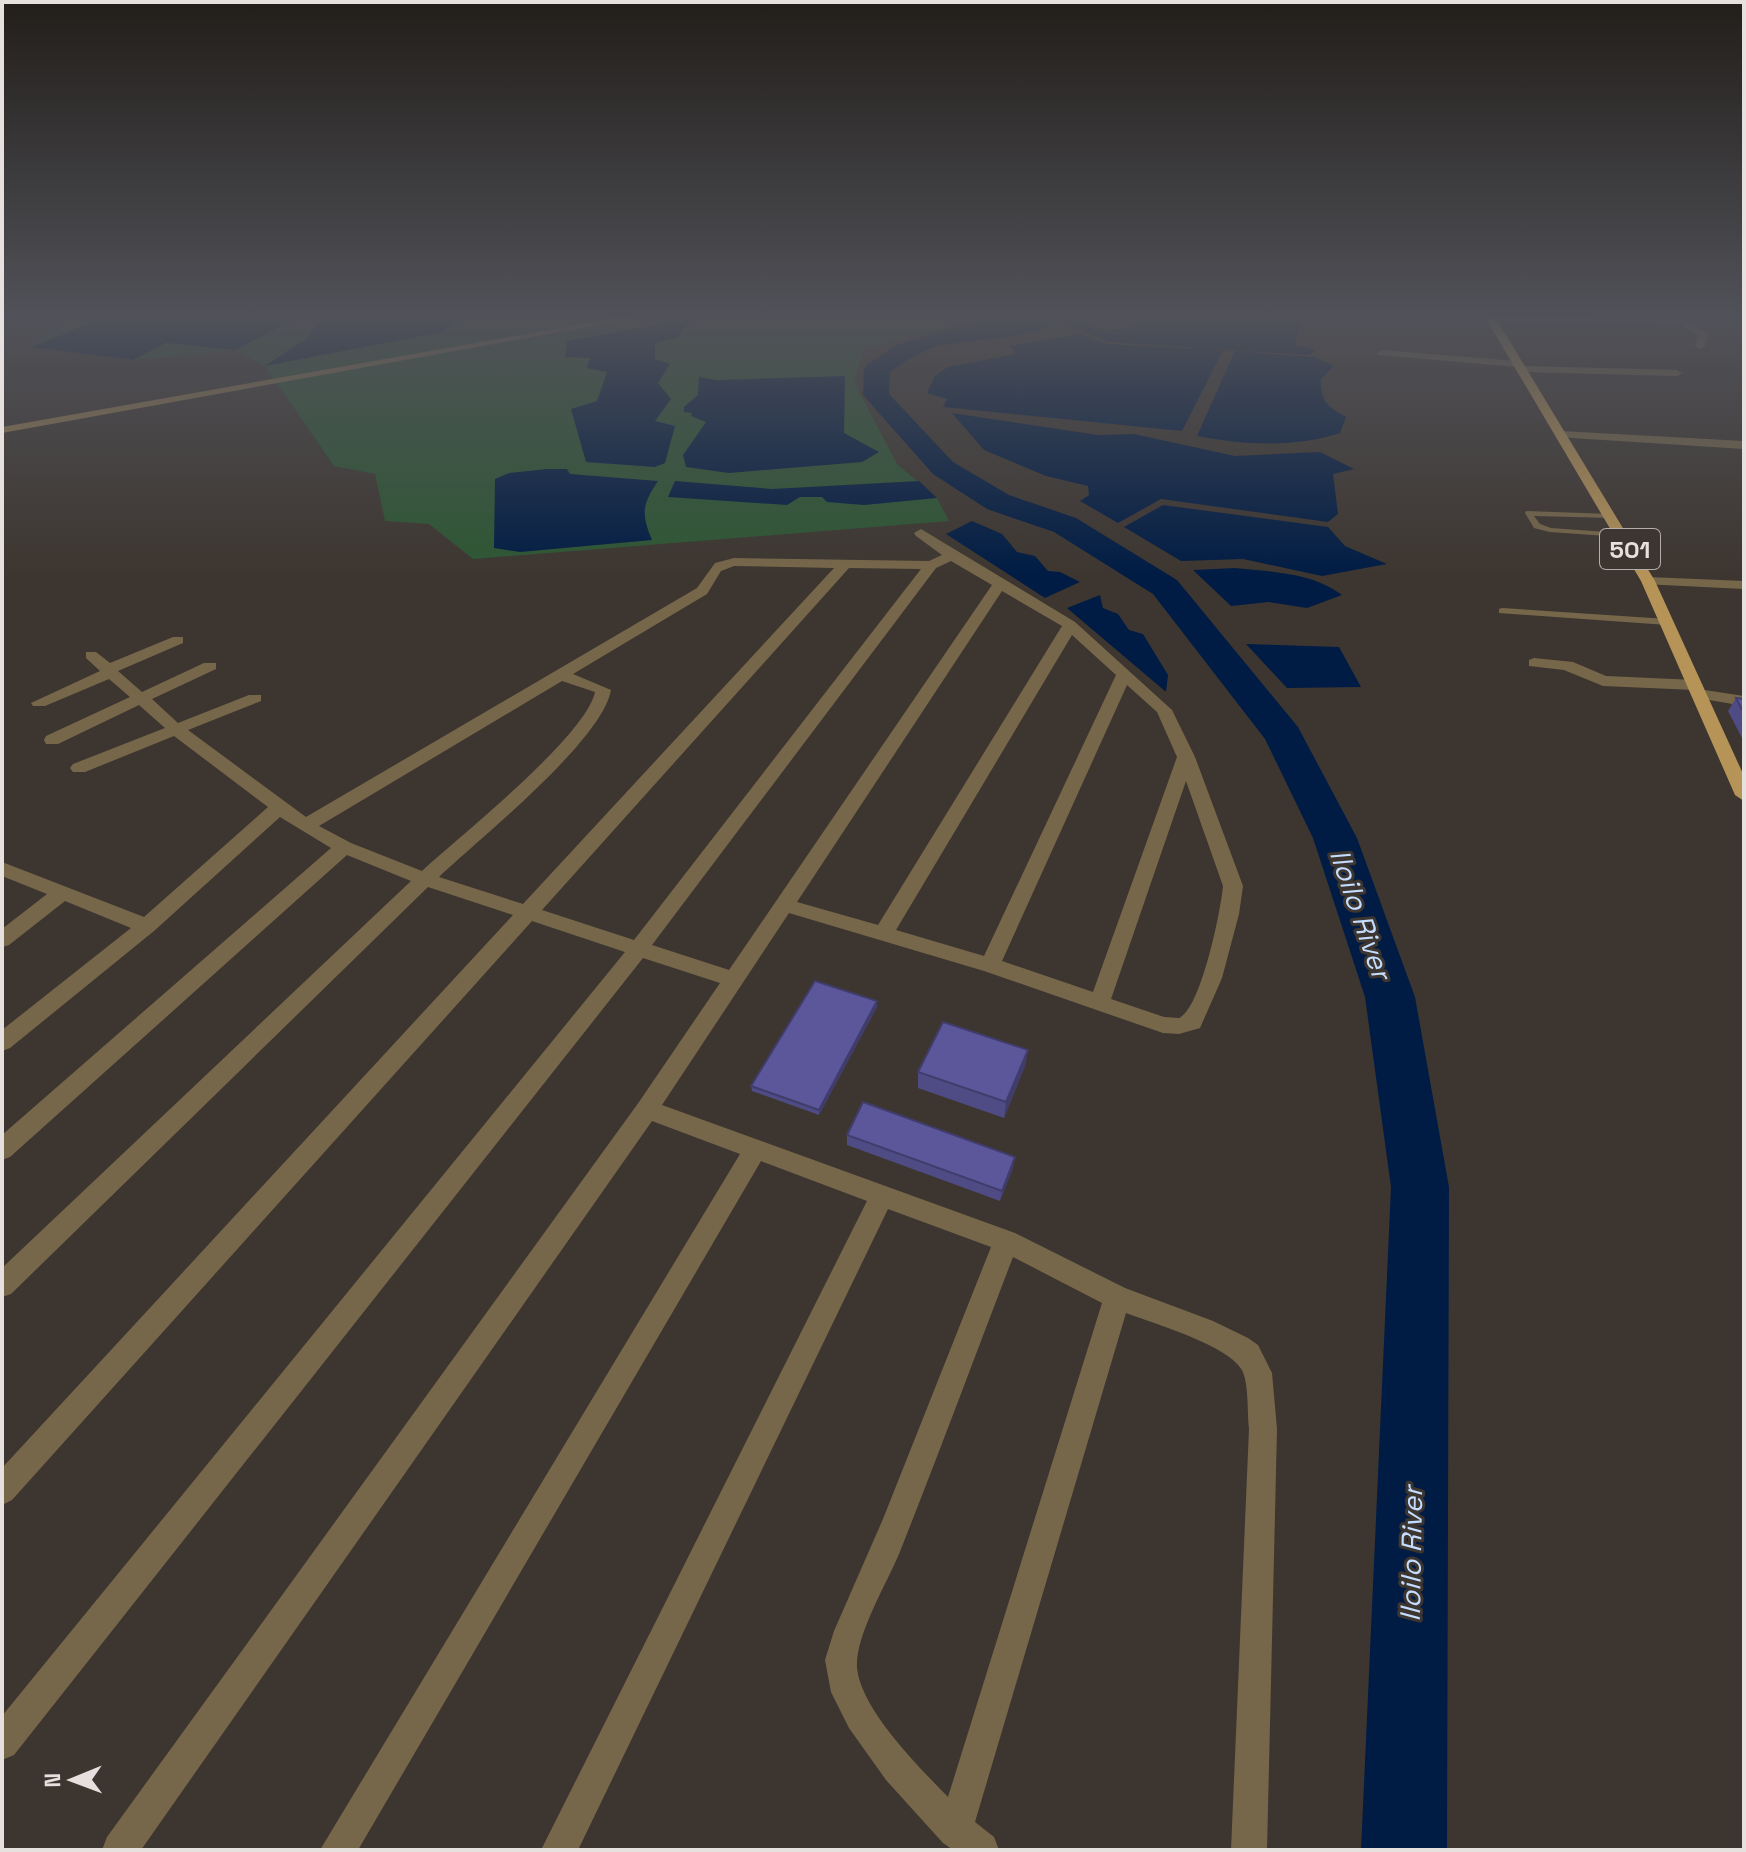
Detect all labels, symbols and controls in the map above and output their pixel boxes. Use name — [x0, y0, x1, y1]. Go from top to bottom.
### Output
road number: 501 — [1600, 529, 1660, 569]
water label: Iloilo River — [1322, 844, 1401, 987]
water label: Iloilo River — [1392, 1483, 1430, 1622]
north arrow — [32, 1740, 112, 1820]
text: N — [38, 1773, 66, 1788]

